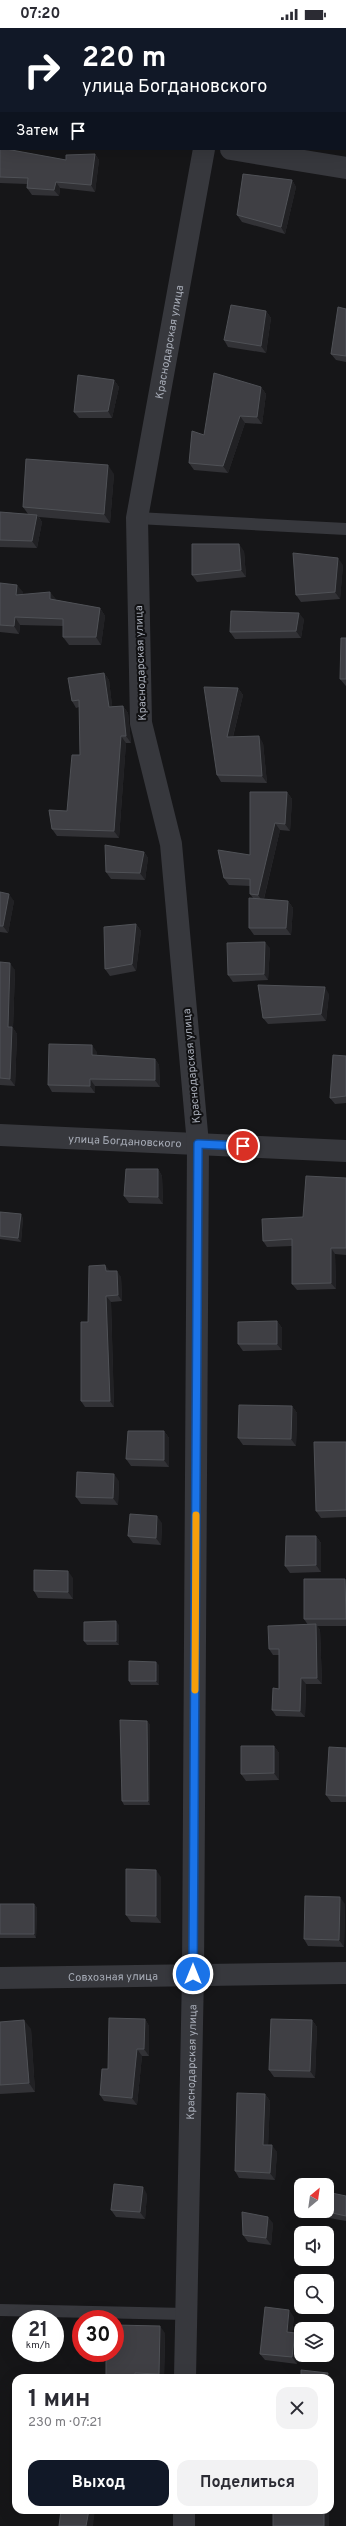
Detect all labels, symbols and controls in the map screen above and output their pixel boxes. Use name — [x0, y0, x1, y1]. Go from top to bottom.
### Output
text: 07:20 — [20, 5, 60, 24]
text: 220 m — [82, 41, 166, 77]
icon: right — [16, 44, 68, 96]
text: улица Богдановского — [82, 76, 267, 99]
icon: arrive — [67, 120, 89, 142]
text: Затем — [16, 122, 59, 141]
street label: Краснодарская улица — [153, 284, 187, 400]
street label: Краснодарская улица — [132, 605, 150, 721]
street label: Краснодарская улица — [180, 1008, 204, 1124]
pin — [226, 1129, 260, 1163]
street label: улица Богдановского — [68, 1132, 182, 1151]
icon: arrive — [232, 1135, 254, 1157]
position arrow — [172, 1953, 214, 1995]
street label: Совхозная улица — [68, 1970, 158, 1985]
street label: Краснодарская улица — [184, 2004, 200, 2120]
north arrow — [294, 2178, 334, 2218]
map controls — [294, 2178, 334, 2362]
button: sound — [294, 2226, 334, 2266]
button: search — [294, 2274, 334, 2314]
speed limit sign: 30 — [72, 2310, 124, 2362]
text: 21 — [28, 2318, 48, 2344]
button: layers — [294, 2322, 334, 2362]
text: km/h — [26, 2339, 50, 2352]
text: 1 мин — [28, 2385, 90, 2415]
button: close — [276, 2387, 318, 2429]
text: 230 m · 07:21 — [28, 2415, 102, 2431]
button: Выход — [28, 2460, 169, 2506]
button: Поделиться — [177, 2460, 318, 2506]

